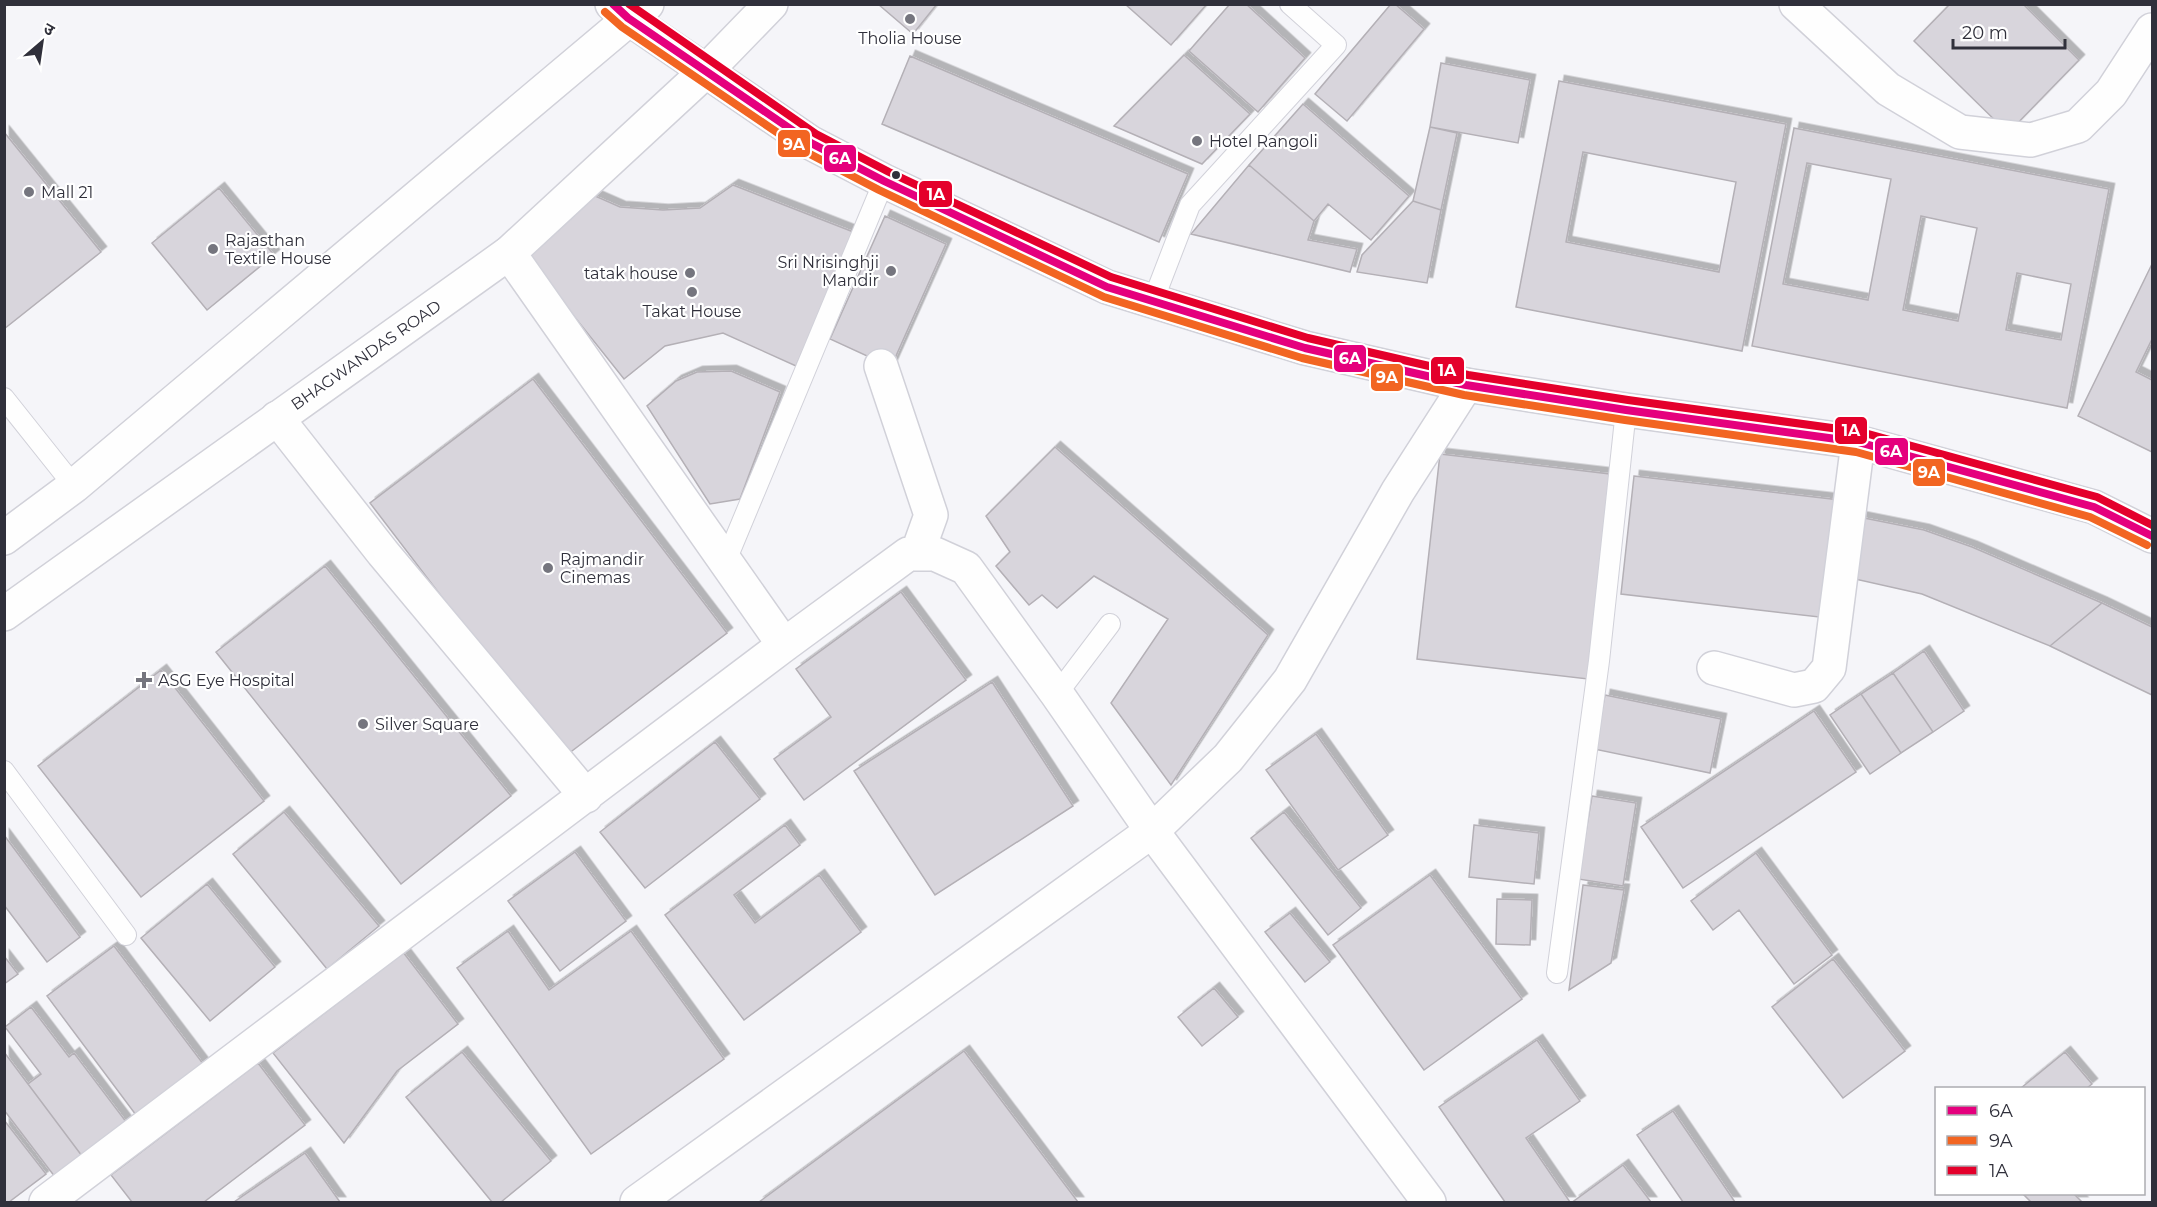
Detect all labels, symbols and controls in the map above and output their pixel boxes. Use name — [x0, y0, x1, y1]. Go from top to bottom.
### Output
north arrow — [12, 12, 72, 72]
marker: Tholia House — [903, 12, 917, 26]
scale bar — [1953, 12, 2066, 50]
text: उ — [40, 19, 58, 40]
text: 20 m — [1962, 22, 2008, 44]
place label: Tholia House — [858, 29, 962, 48]
line badge: 9A — [777, 129, 811, 158]
place label: Hotel Rangoli — [1209, 132, 1318, 151]
marker: Hotel Rangoli — [1190, 134, 1204, 148]
text: 9A — [783, 135, 806, 154]
line badge: 6A — [823, 144, 857, 173]
text: 6A — [829, 149, 852, 168]
unlabelled marker — [890, 169, 902, 181]
line badge: 1A — [918, 180, 953, 208]
place label: Mall 21 — [41, 183, 93, 202]
marker: Mall 21 — [22, 185, 36, 199]
text: 1A — [927, 185, 946, 204]
place label: Rajasthan Textile House — [225, 231, 332, 268]
marker: Rajasthan Textile House — [206, 242, 220, 256]
place label: Sri Nrisinghji Mandir — [777, 253, 879, 290]
place label: tatak house — [584, 264, 678, 283]
marker: Sri Nrisinghji Mandir — [884, 264, 898, 278]
marker: tatak house — [683, 266, 697, 280]
marker: Takat House — [685, 285, 699, 299]
street label: BHAGWANDAS ROAD — [287, 296, 445, 414]
place label: Takat House — [643, 302, 741, 321]
line badge: 6A — [1333, 344, 1367, 373]
text: 6A — [1339, 349, 1362, 368]
line badge: 1A — [1430, 356, 1465, 385]
text: 1A — [1438, 361, 1457, 380]
line badge: 9A — [1370, 363, 1404, 392]
text: 9A — [1376, 368, 1399, 387]
line badge: 1A — [1834, 416, 1868, 445]
text: 1A — [1842, 421, 1861, 440]
line badge: 6A — [1874, 437, 1909, 466]
text: 6A — [1880, 442, 1903, 461]
line badge: 9A — [1912, 458, 1946, 487]
text: 9A — [1918, 463, 1941, 482]
place label: Rajmandir Cinemas — [560, 550, 644, 587]
marker: Rajmandir Cinemas — [541, 561, 555, 575]
marker: ASG Eye Hospital — [135, 671, 153, 689]
place label: ASG Eye Hospital — [158, 671, 295, 690]
place label: Silver Square — [375, 715, 479, 734]
marker: Silver Square — [356, 717, 370, 731]
legend — [1935, 1087, 2145, 1195]
text: 6A — [1989, 1100, 2013, 1122]
text: 9A — [1989, 1130, 2013, 1152]
text: 1A — [1989, 1160, 2008, 1182]

